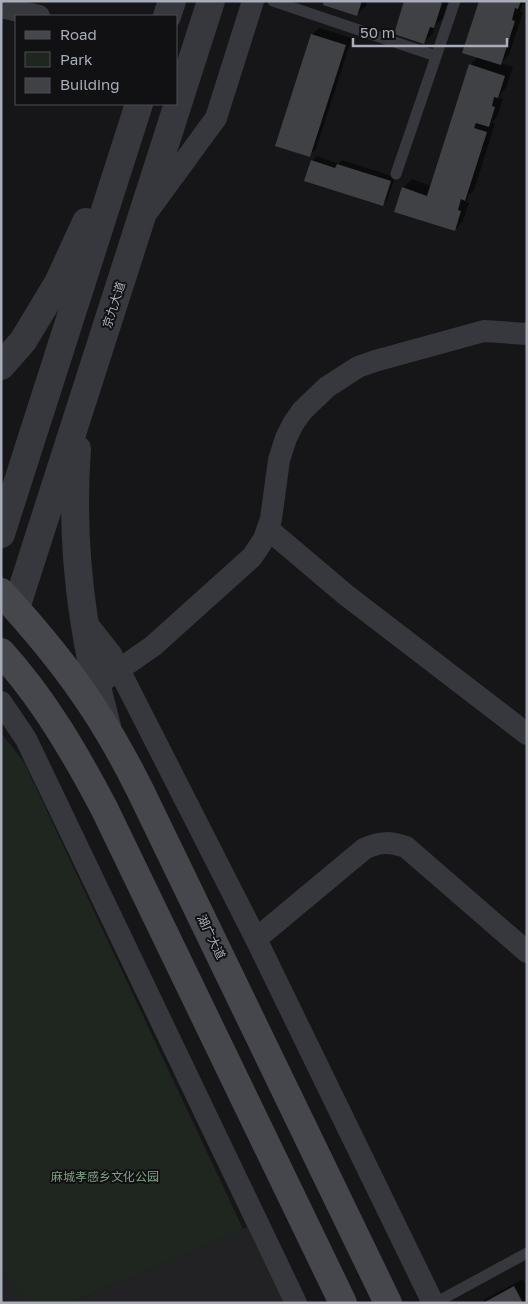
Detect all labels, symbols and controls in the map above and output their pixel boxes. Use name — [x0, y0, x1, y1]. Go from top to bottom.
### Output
legend — [15, 15, 178, 105]
scale bar — [353, 15, 507, 47]
text: 50 m — [360, 23, 395, 41]
text: Road — [60, 25, 97, 43]
text: Park — [60, 50, 93, 68]
text: Building — [60, 75, 120, 93]
street label: 京九大道 — [99, 280, 128, 330]
street label: 湖广大道 — [194, 912, 229, 962]
park label: 麻城孝感乡文化公园 — [51, 1169, 159, 1184]

